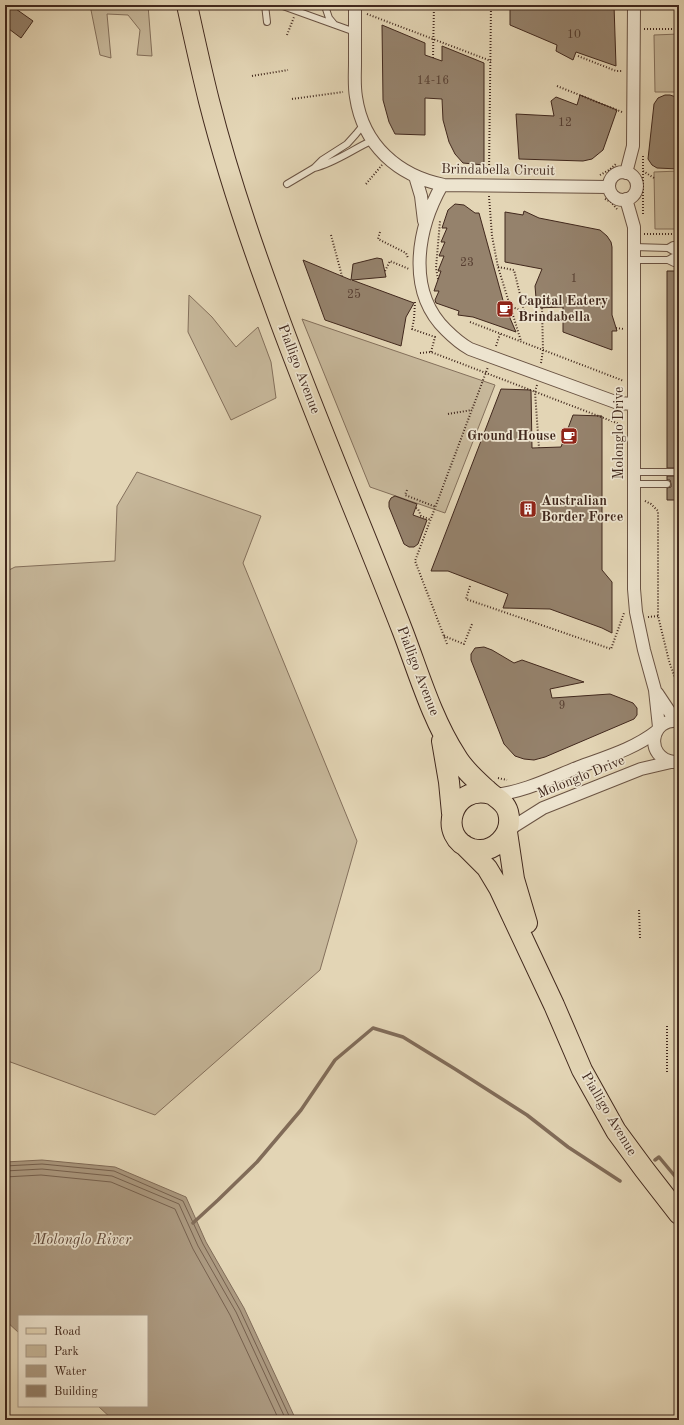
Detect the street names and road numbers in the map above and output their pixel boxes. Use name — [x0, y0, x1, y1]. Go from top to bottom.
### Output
street label: Brindabella Circuit — [441, 162, 555, 178]
street label: Pialligo Avenue — [276, 322, 322, 416]
street label: Molonglo Drive — [612, 387, 626, 479]
street label: Pialligo Avenue — [395, 624, 441, 718]
street label: Molonglo Drive — [535, 753, 627, 801]
street label: Pialligo Avenue — [579, 1070, 639, 1158]

